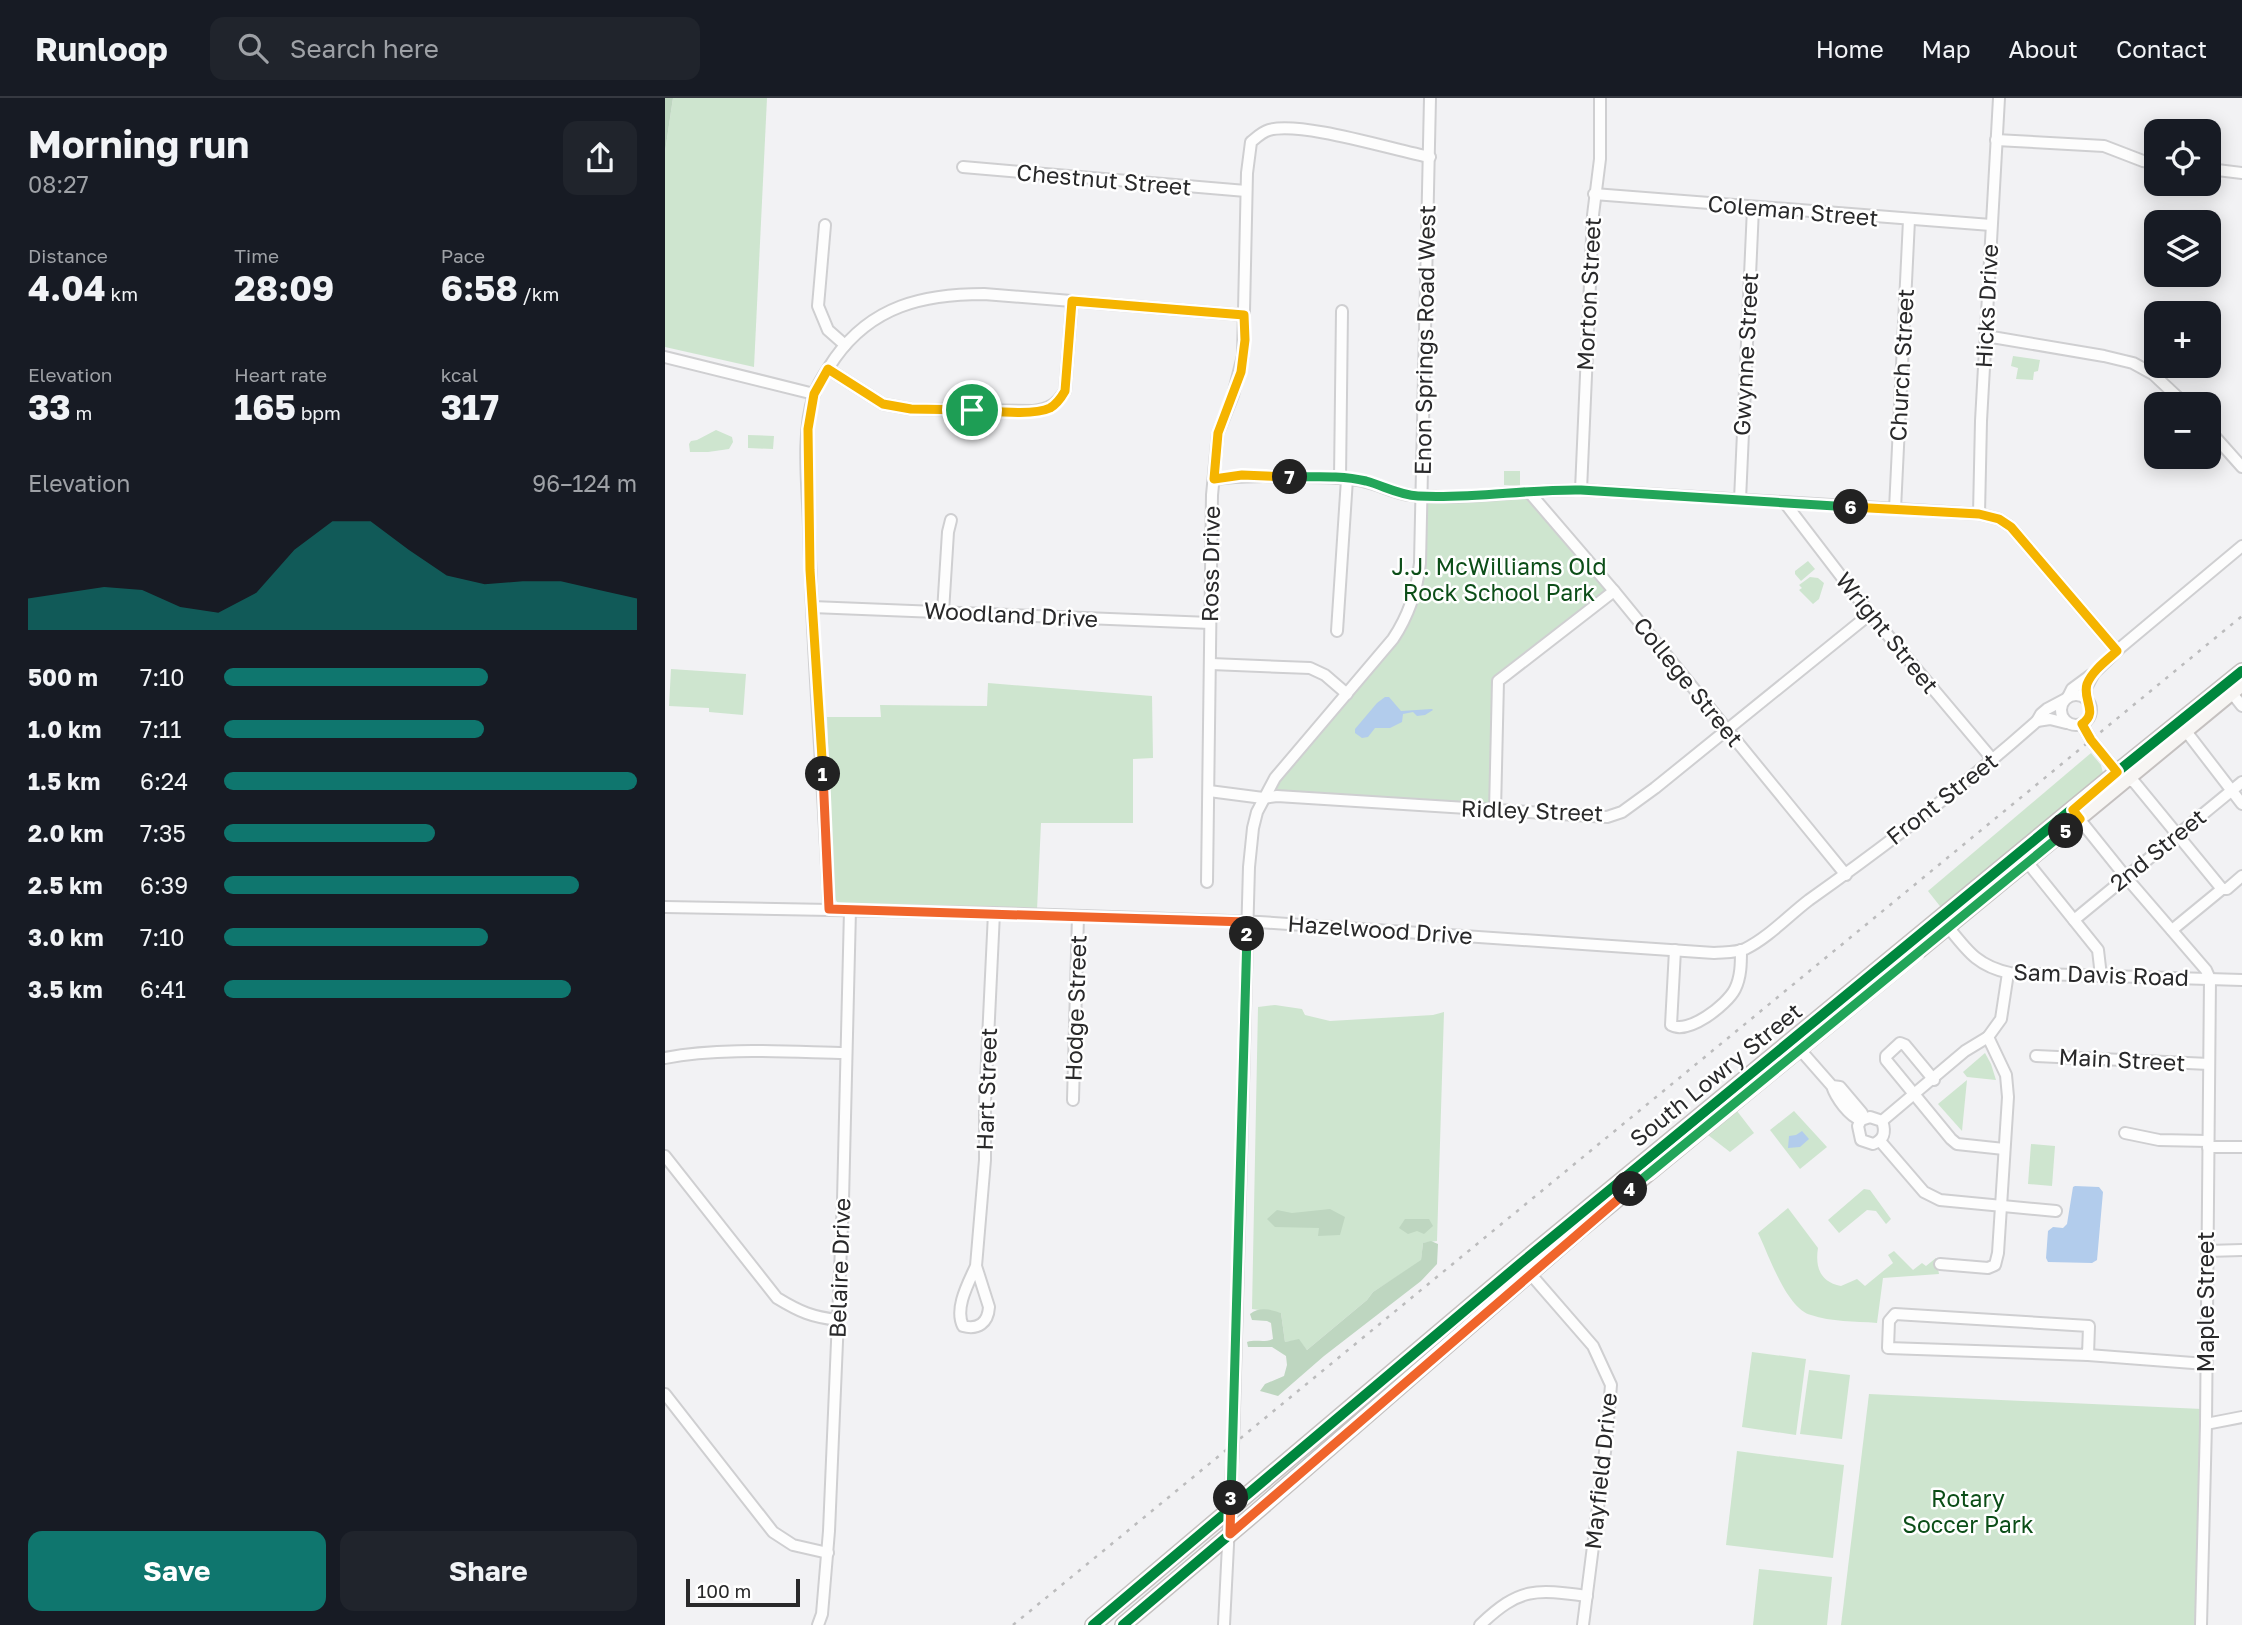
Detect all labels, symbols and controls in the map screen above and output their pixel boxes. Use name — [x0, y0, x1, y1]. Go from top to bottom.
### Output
search box — [210, 17, 700, 80]
text: Runloop — [35, 29, 168, 68]
icon: search — [234, 29, 272, 67]
text: Search here — [290, 33, 439, 64]
text: Home — [1816, 34, 1884, 63]
text: Map — [1922, 34, 1971, 63]
text: About — [2009, 34, 2078, 63]
text: Contact — [2116, 34, 2207, 63]
map controls — [2144, 119, 2221, 469]
button: locate — [2144, 119, 2221, 196]
text: Morning run — [28, 121, 249, 166]
button: share — [563, 121, 637, 195]
street label: Chestnut Street — [1015, 157, 1193, 201]
text: 08:27 — [28, 170, 89, 198]
street label: Coleman Street — [1707, 189, 1880, 231]
street label: Enon Springs Road West — [1408, 205, 1440, 475]
button: layers — [2144, 210, 2221, 287]
street label: Morton Street — [1570, 216, 1606, 372]
street label: Hicks Drive — [1969, 243, 2003, 369]
text: Distance — [28, 244, 108, 267]
text: Time — [234, 244, 279, 267]
text: Pace — [441, 244, 485, 267]
text: 4.04 — [28, 267, 106, 309]
text: 28:09 — [234, 267, 334, 309]
text: 6:58 — [441, 267, 518, 309]
street label: Gwynne Street — [1727, 271, 1763, 436]
text: km — [106, 282, 138, 305]
text: /km — [518, 282, 559, 305]
street label: Church Street — [1883, 288, 1919, 442]
button: + — [2144, 301, 2221, 378]
text: Elevation — [28, 363, 113, 386]
text: Heart rate — [234, 363, 327, 386]
text: kcal — [441, 363, 478, 386]
pin — [942, 380, 1002, 440]
text: 33 — [28, 386, 71, 428]
text: 165 — [234, 386, 296, 428]
text: 317 — [441, 386, 499, 428]
icon: arrive — [953, 391, 991, 429]
button: − — [2144, 392, 2221, 469]
text: m — [71, 401, 92, 424]
text: bpm — [296, 401, 341, 424]
pin: 7 — [1273, 460, 1307, 494]
text: 7 — [1284, 465, 1295, 488]
text: Elevation — [28, 469, 130, 497]
text: 96–124 m — [532, 469, 637, 497]
pin: 6 — [1833, 490, 1869, 524]
text: 6 — [1844, 495, 1857, 518]
street label: Ross Drive — [1195, 506, 1225, 622]
park label: J.J. McWilliams Old Rock School Park — [1391, 552, 1607, 606]
street label: Wright Street — [1830, 566, 1945, 699]
street label: Woodland Drive — [923, 595, 1099, 633]
street label: College Street — [1628, 611, 1750, 752]
text: 500 m — [28, 663, 98, 691]
text: 7:10 — [140, 663, 185, 691]
text: 1.0 km — [28, 715, 101, 743]
text: 7:11 — [140, 715, 181, 743]
street label: Front Street — [1880, 746, 2002, 850]
pin: 1 — [805, 756, 841, 792]
text: 1 — [818, 762, 827, 785]
text: 1.5 km — [28, 767, 100, 795]
text: 6:24 — [140, 767, 188, 795]
street label: Ridley Street — [1460, 794, 1604, 826]
street label: 2nd Street — [2104, 802, 2211, 896]
pin: 5 — [2049, 814, 2083, 848]
text: 2.0 km — [28, 819, 104, 847]
text: 7:35 — [140, 819, 186, 847]
text: 5 — [2060, 819, 2071, 842]
text: 2.5 km — [28, 871, 103, 899]
text: 6:39 — [140, 871, 188, 899]
street label: Hazelwood Drive — [1287, 909, 1474, 949]
pin: 2 — [1229, 916, 1265, 952]
text: 2 — [1241, 922, 1252, 945]
text: 3.0 km — [28, 923, 104, 951]
text: 7:10 — [140, 923, 185, 951]
street label: Hodge Street — [1058, 934, 1092, 1082]
street label: Sam Davis Road — [2013, 957, 2189, 991]
text: 3.5 km — [28, 975, 103, 1003]
text: 6:41 — [140, 975, 186, 1003]
street label: South Lowry Street — [1624, 996, 1807, 1152]
street label: Hart Street — [970, 1027, 1002, 1151]
street label: Main Street — [2058, 1042, 2186, 1076]
pin: 4 — [1613, 1172, 1647, 1206]
text: 4 — [1624, 1177, 1635, 1200]
street label: Belaire Drive — [823, 1197, 855, 1338]
street label: Maple Street — [2191, 1231, 2219, 1373]
street label: Mayfield Drive — [1578, 1391, 1622, 1551]
pin: 3 — [1213, 1480, 1249, 1516]
park label: Rotary Soccer Park — [1902, 1484, 2034, 1538]
text: 3 — [1225, 1486, 1236, 1509]
button: Save — [28, 1531, 326, 1611]
button: Share — [340, 1531, 637, 1611]
scale bar — [686, 1576, 800, 1608]
text: 100 m — [697, 1579, 751, 1602]

